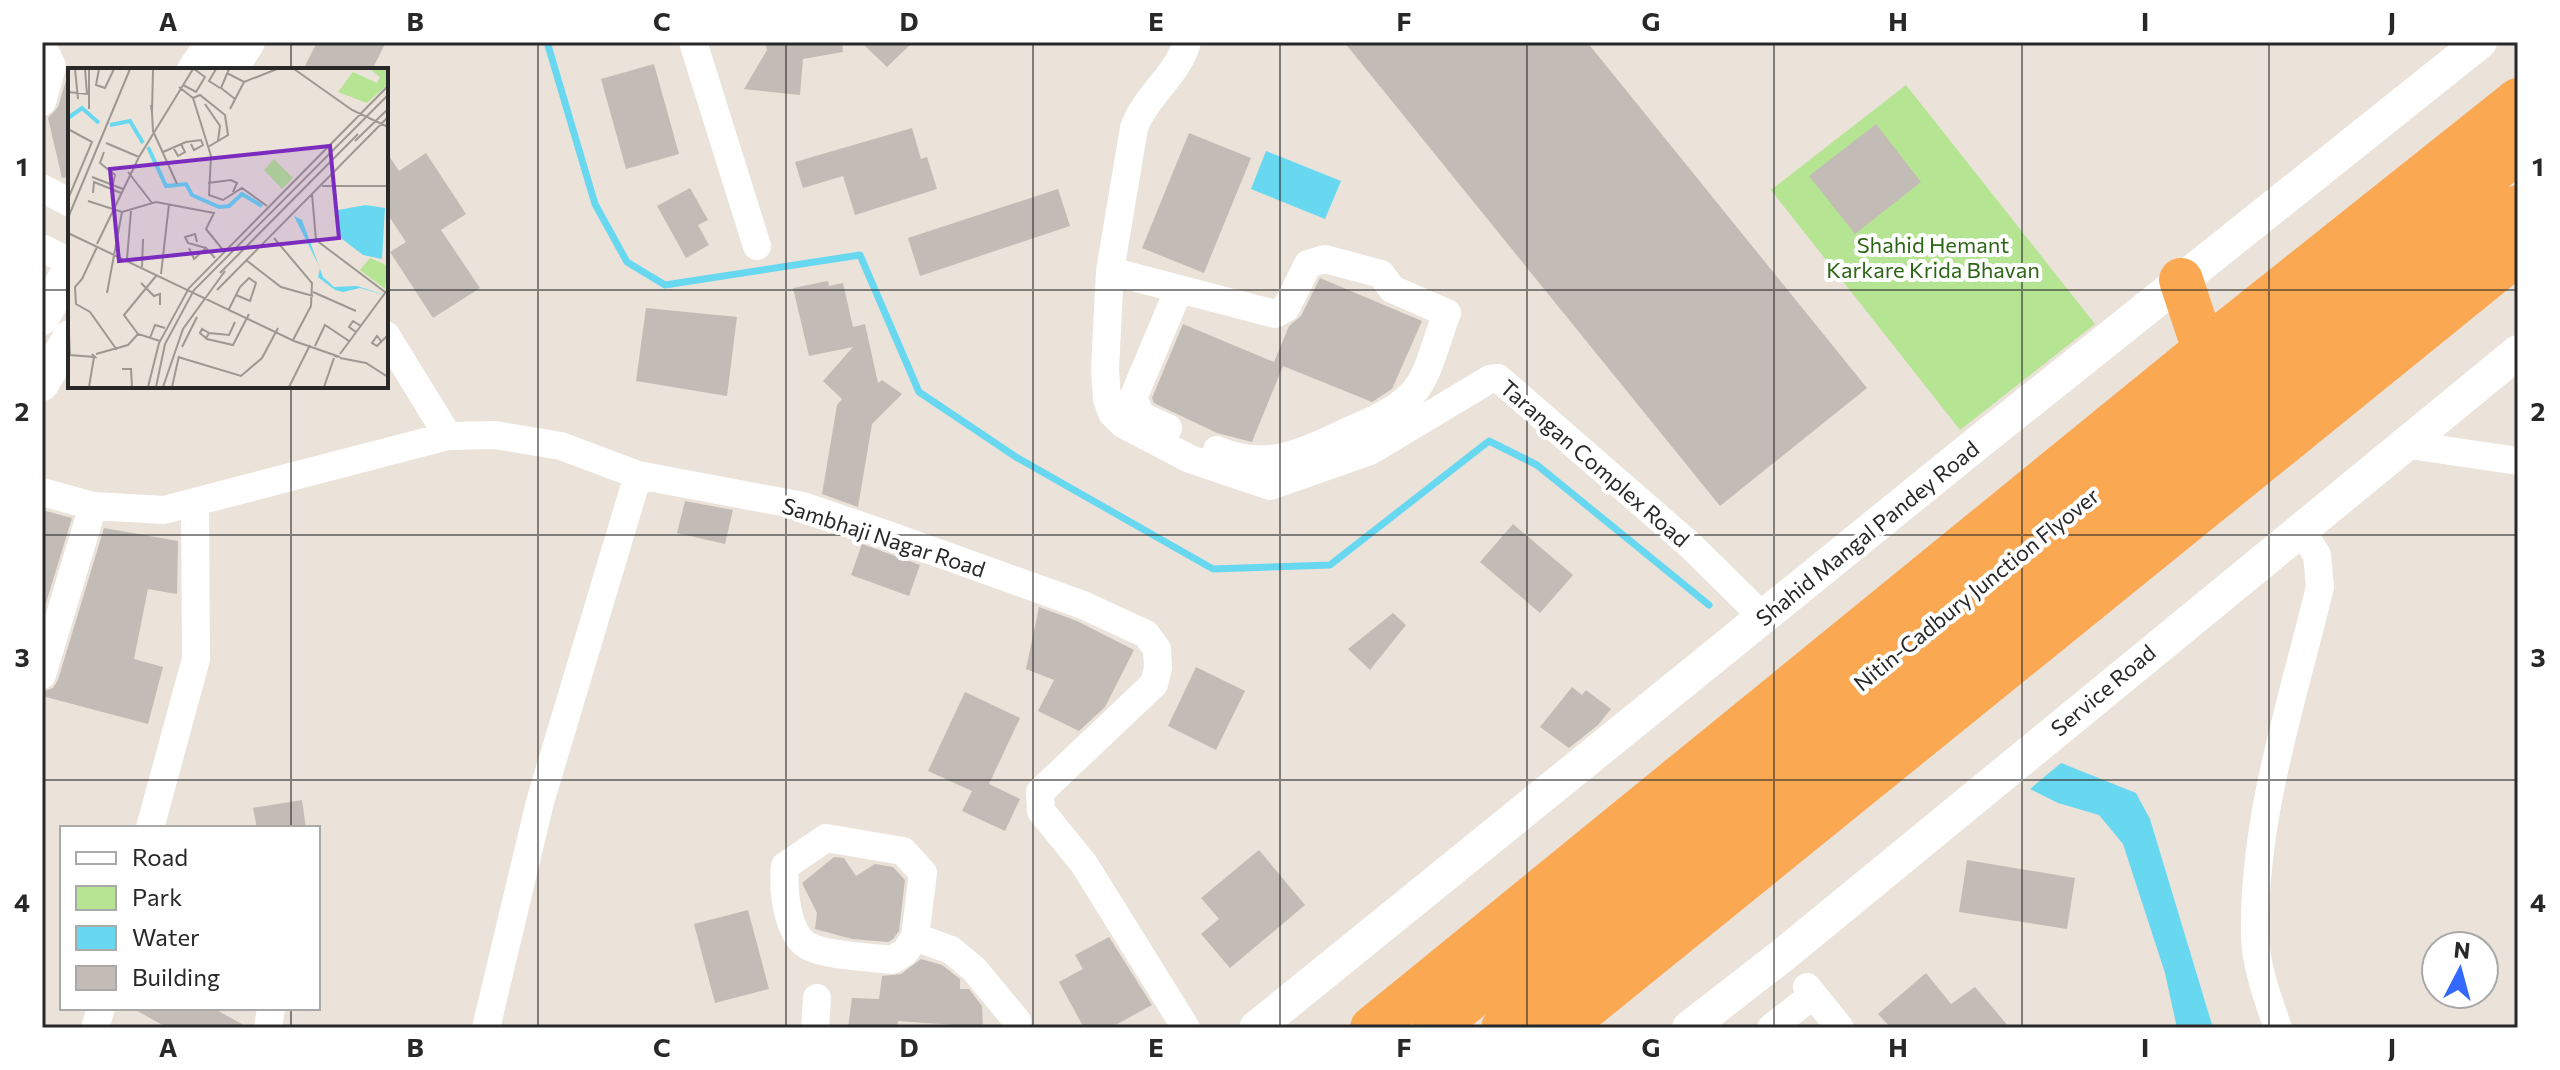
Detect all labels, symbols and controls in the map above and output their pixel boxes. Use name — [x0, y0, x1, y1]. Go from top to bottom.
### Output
text: A — [159, 5, 178, 36]
text: B — [406, 5, 424, 36]
text: C — [653, 5, 671, 36]
text: D — [899, 5, 919, 36]
text: E — [1148, 5, 1164, 36]
text: F — [1396, 5, 1412, 36]
text: G — [1642, 5, 1660, 36]
text: H — [1888, 5, 1908, 36]
text: I — [2141, 5, 2149, 36]
text: J — [2388, 5, 2396, 36]
inset map — [68, 68, 388, 388]
text: 1 — [16, 150, 28, 181]
text: 1 — [2532, 150, 2544, 181]
park label: Shahid Hemant Karkare Krida Bhavan — [1826, 231, 2040, 283]
street label: Tarangan Complex Road — [1495, 374, 1695, 552]
text: 2 — [15, 395, 29, 426]
text: 2 — [2531, 395, 2545, 426]
street label: Shahid Mangal Pandey Road — [1750, 435, 1984, 631]
street label: Nitin-Cadbury Junction Flyover — [1848, 482, 2104, 696]
street label: Sambhaji Nagar Road — [779, 491, 989, 583]
street label: Service Road — [2045, 638, 2161, 742]
text: 3 — [14, 641, 30, 672]
text: 3 — [2530, 641, 2546, 672]
legend — [60, 826, 320, 1010]
text: Road — [132, 842, 188, 871]
text: Park — [132, 882, 182, 911]
text: 4 — [14, 886, 30, 917]
text: 4 — [2530, 886, 2546, 917]
text: Water — [132, 922, 200, 951]
north arrow — [2420, 930, 2500, 1010]
text: N — [2453, 935, 2472, 964]
text: Building — [132, 962, 220, 991]
text: A — [159, 1031, 178, 1062]
text: B — [406, 1031, 424, 1062]
text: C — [653, 1031, 671, 1062]
text: D — [899, 1031, 919, 1062]
text: E — [1148, 1031, 1164, 1062]
text: F — [1396, 1031, 1412, 1062]
text: G — [1642, 1031, 1660, 1062]
text: H — [1888, 1031, 1908, 1062]
text: I — [2141, 1031, 2149, 1062]
text: J — [2388, 1031, 2396, 1062]

